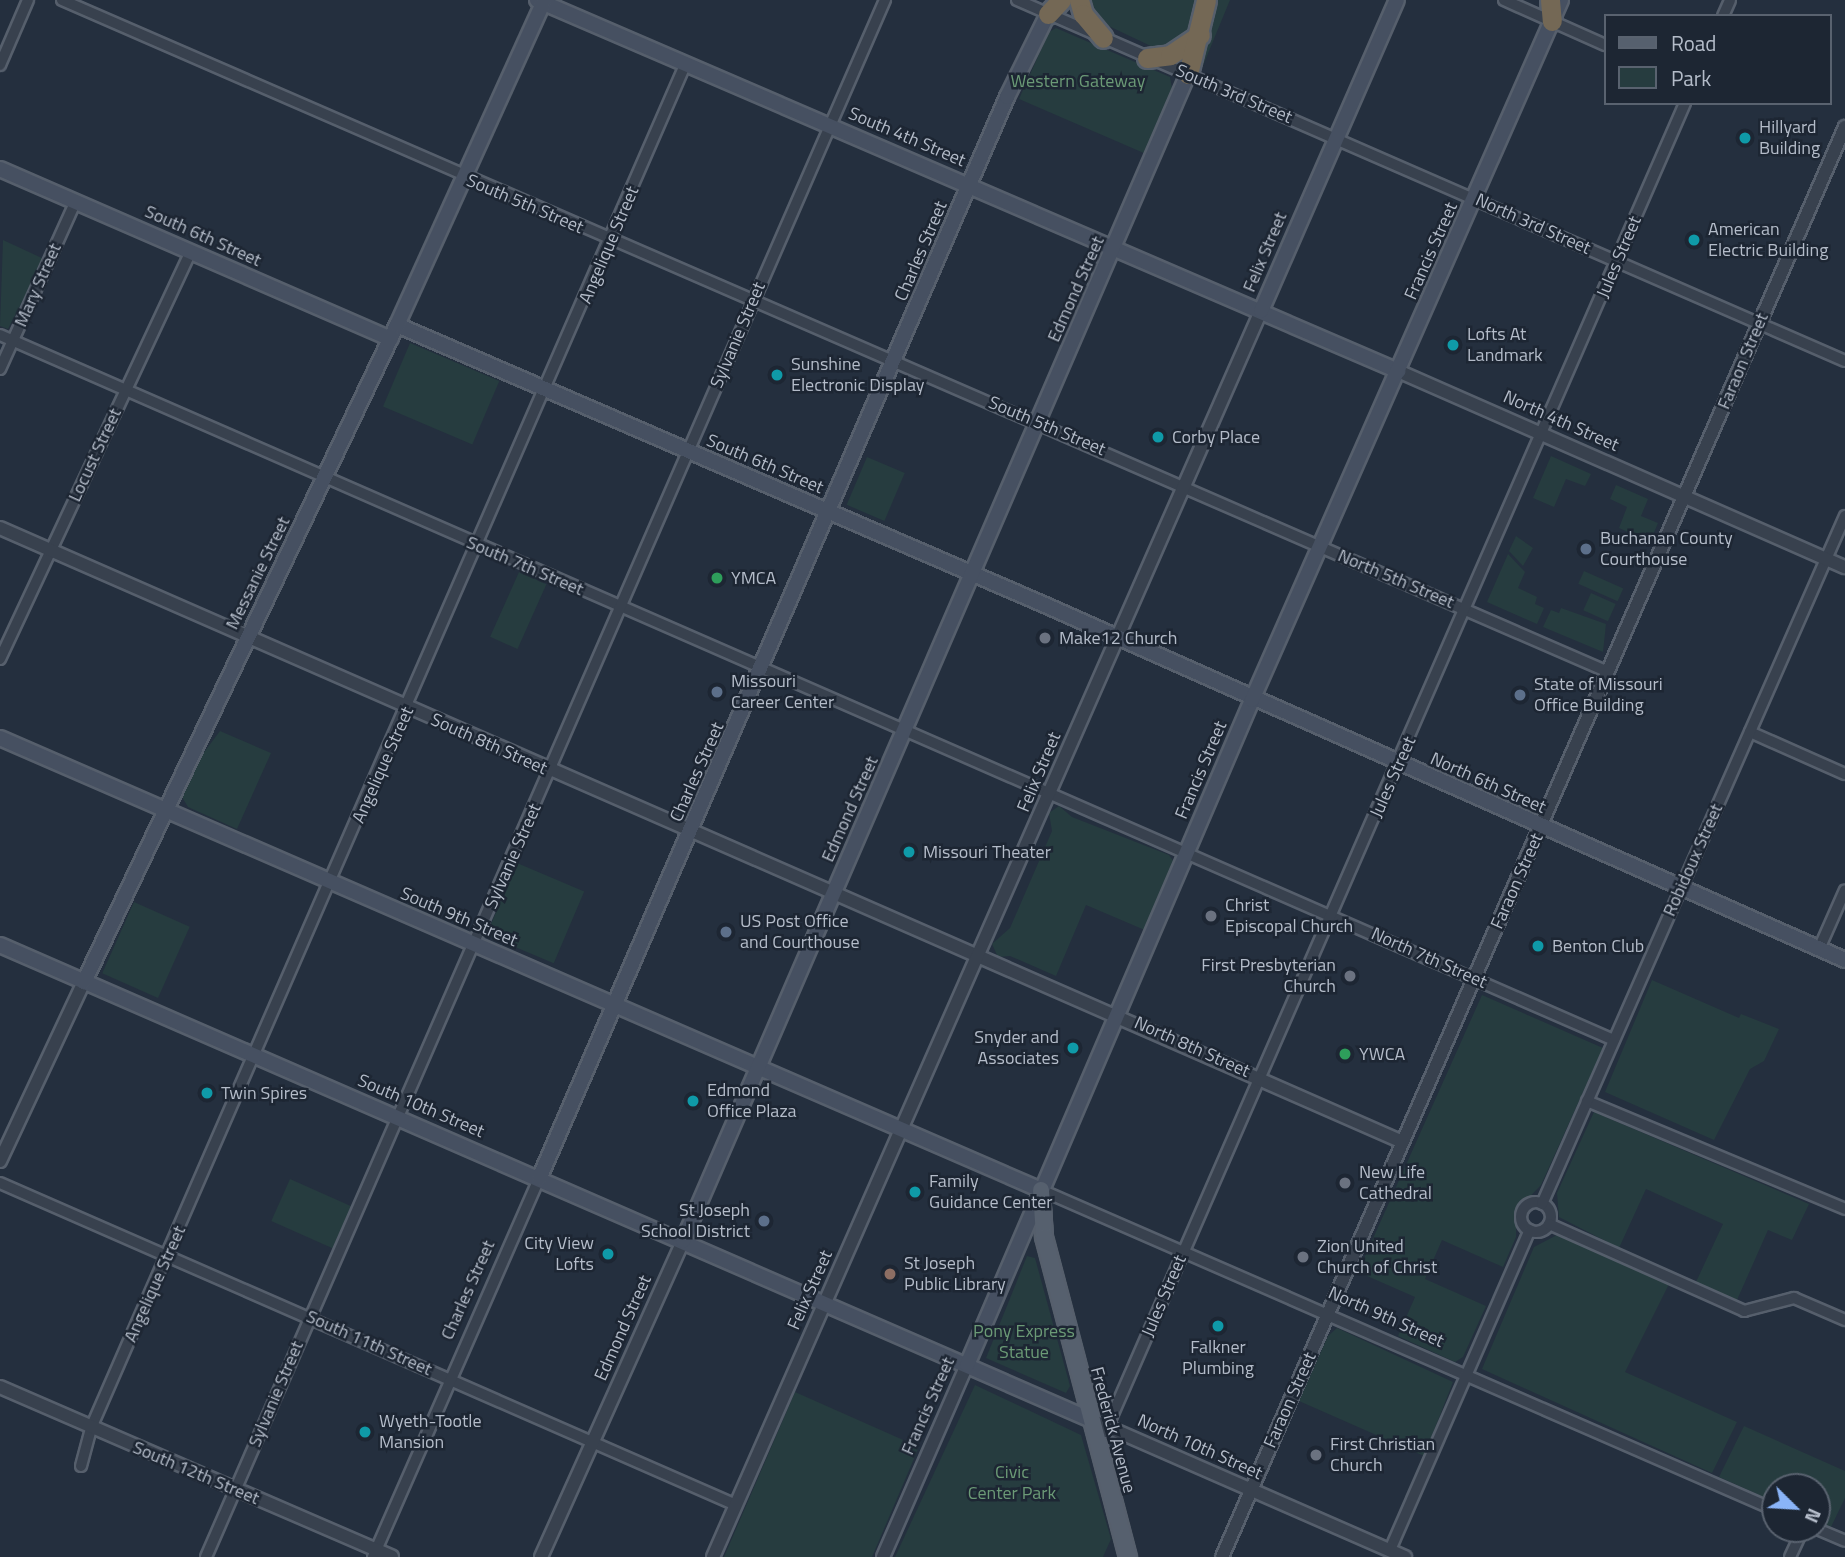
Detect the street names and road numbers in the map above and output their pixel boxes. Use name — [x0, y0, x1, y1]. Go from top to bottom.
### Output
street label: South 3rd Street — [1172, 60, 1296, 128]
street label: South 4th Street — [845, 103, 969, 171]
street label: South 5th Street — [463, 170, 587, 238]
street label: Angelique Street — [575, 183, 643, 307]
street label: North 3rd Street — [1472, 189, 1594, 259]
street label: Charles Street — [890, 198, 952, 304]
street label: Francis Street — [1400, 199, 1462, 303]
street label: South 6th Street — [141, 201, 265, 271]
street label: Felix Street — [1238, 209, 1292, 295]
street label: Jules Street — [1592, 213, 1646, 301]
street label: Edmond Street — [1043, 233, 1109, 345]
street label: Mary Street — [10, 240, 66, 330]
street label: Sylvanie Street — [706, 279, 770, 391]
street label: Faraon Street — [1713, 310, 1773, 412]
street label: North 4th Street — [1500, 386, 1622, 456]
street label: South 5th Street — [985, 392, 1109, 460]
street label: Locust Street — [64, 405, 126, 505]
street label: South 6th Street — [703, 430, 827, 498]
street label: Messanie Street — [221, 513, 295, 633]
street label: South 7th Street — [463, 532, 587, 600]
street label: North 5th Street — [1335, 545, 1457, 613]
street label: Angelique Street — [348, 703, 418, 827]
street label: South 8th Street — [427, 709, 551, 779]
street label: Francis Street — [1171, 718, 1231, 822]
street label: Charles Street — [665, 719, 729, 825]
street label: Felix Street — [1012, 729, 1066, 815]
street label: Jules Street — [1365, 733, 1421, 821]
street label: North 6th Street — [1427, 748, 1549, 818]
street label: Edmond Street — [817, 753, 883, 865]
street label: Sylvanie Street — [480, 800, 546, 912]
street label: Robidoux Street — [1659, 800, 1727, 920]
street label: Faraon Street — [1486, 830, 1548, 932]
street label: South 9th Street — [397, 883, 521, 951]
street label: North 7th Street — [1368, 923, 1490, 993]
street label: North 8th Street — [1131, 1012, 1253, 1082]
street label: South 10th Street — [355, 1070, 487, 1142]
street label: Angelique Street — [120, 1222, 190, 1346]
street label: Charles Street — [436, 1237, 500, 1343]
street label: Felix Street — [783, 1247, 837, 1333]
street label: Jules Street — [1137, 1252, 1191, 1340]
street label: Edmond Street — [590, 1272, 656, 1384]
street label: North 9th Street — [1325, 1282, 1447, 1352]
street label: South 11th Street — [303, 1306, 435, 1380]
street label: Sylvanie Street — [244, 1338, 308, 1450]
street label: Faraon Street — [1259, 1349, 1321, 1451]
street label: Francis Street — [897, 1354, 959, 1458]
street label: Frederick Avenue — [1086, 1365, 1140, 1495]
street label: North 10th Street — [1134, 1410, 1266, 1484]
street label: South 12th Street — [130, 1437, 262, 1509]

